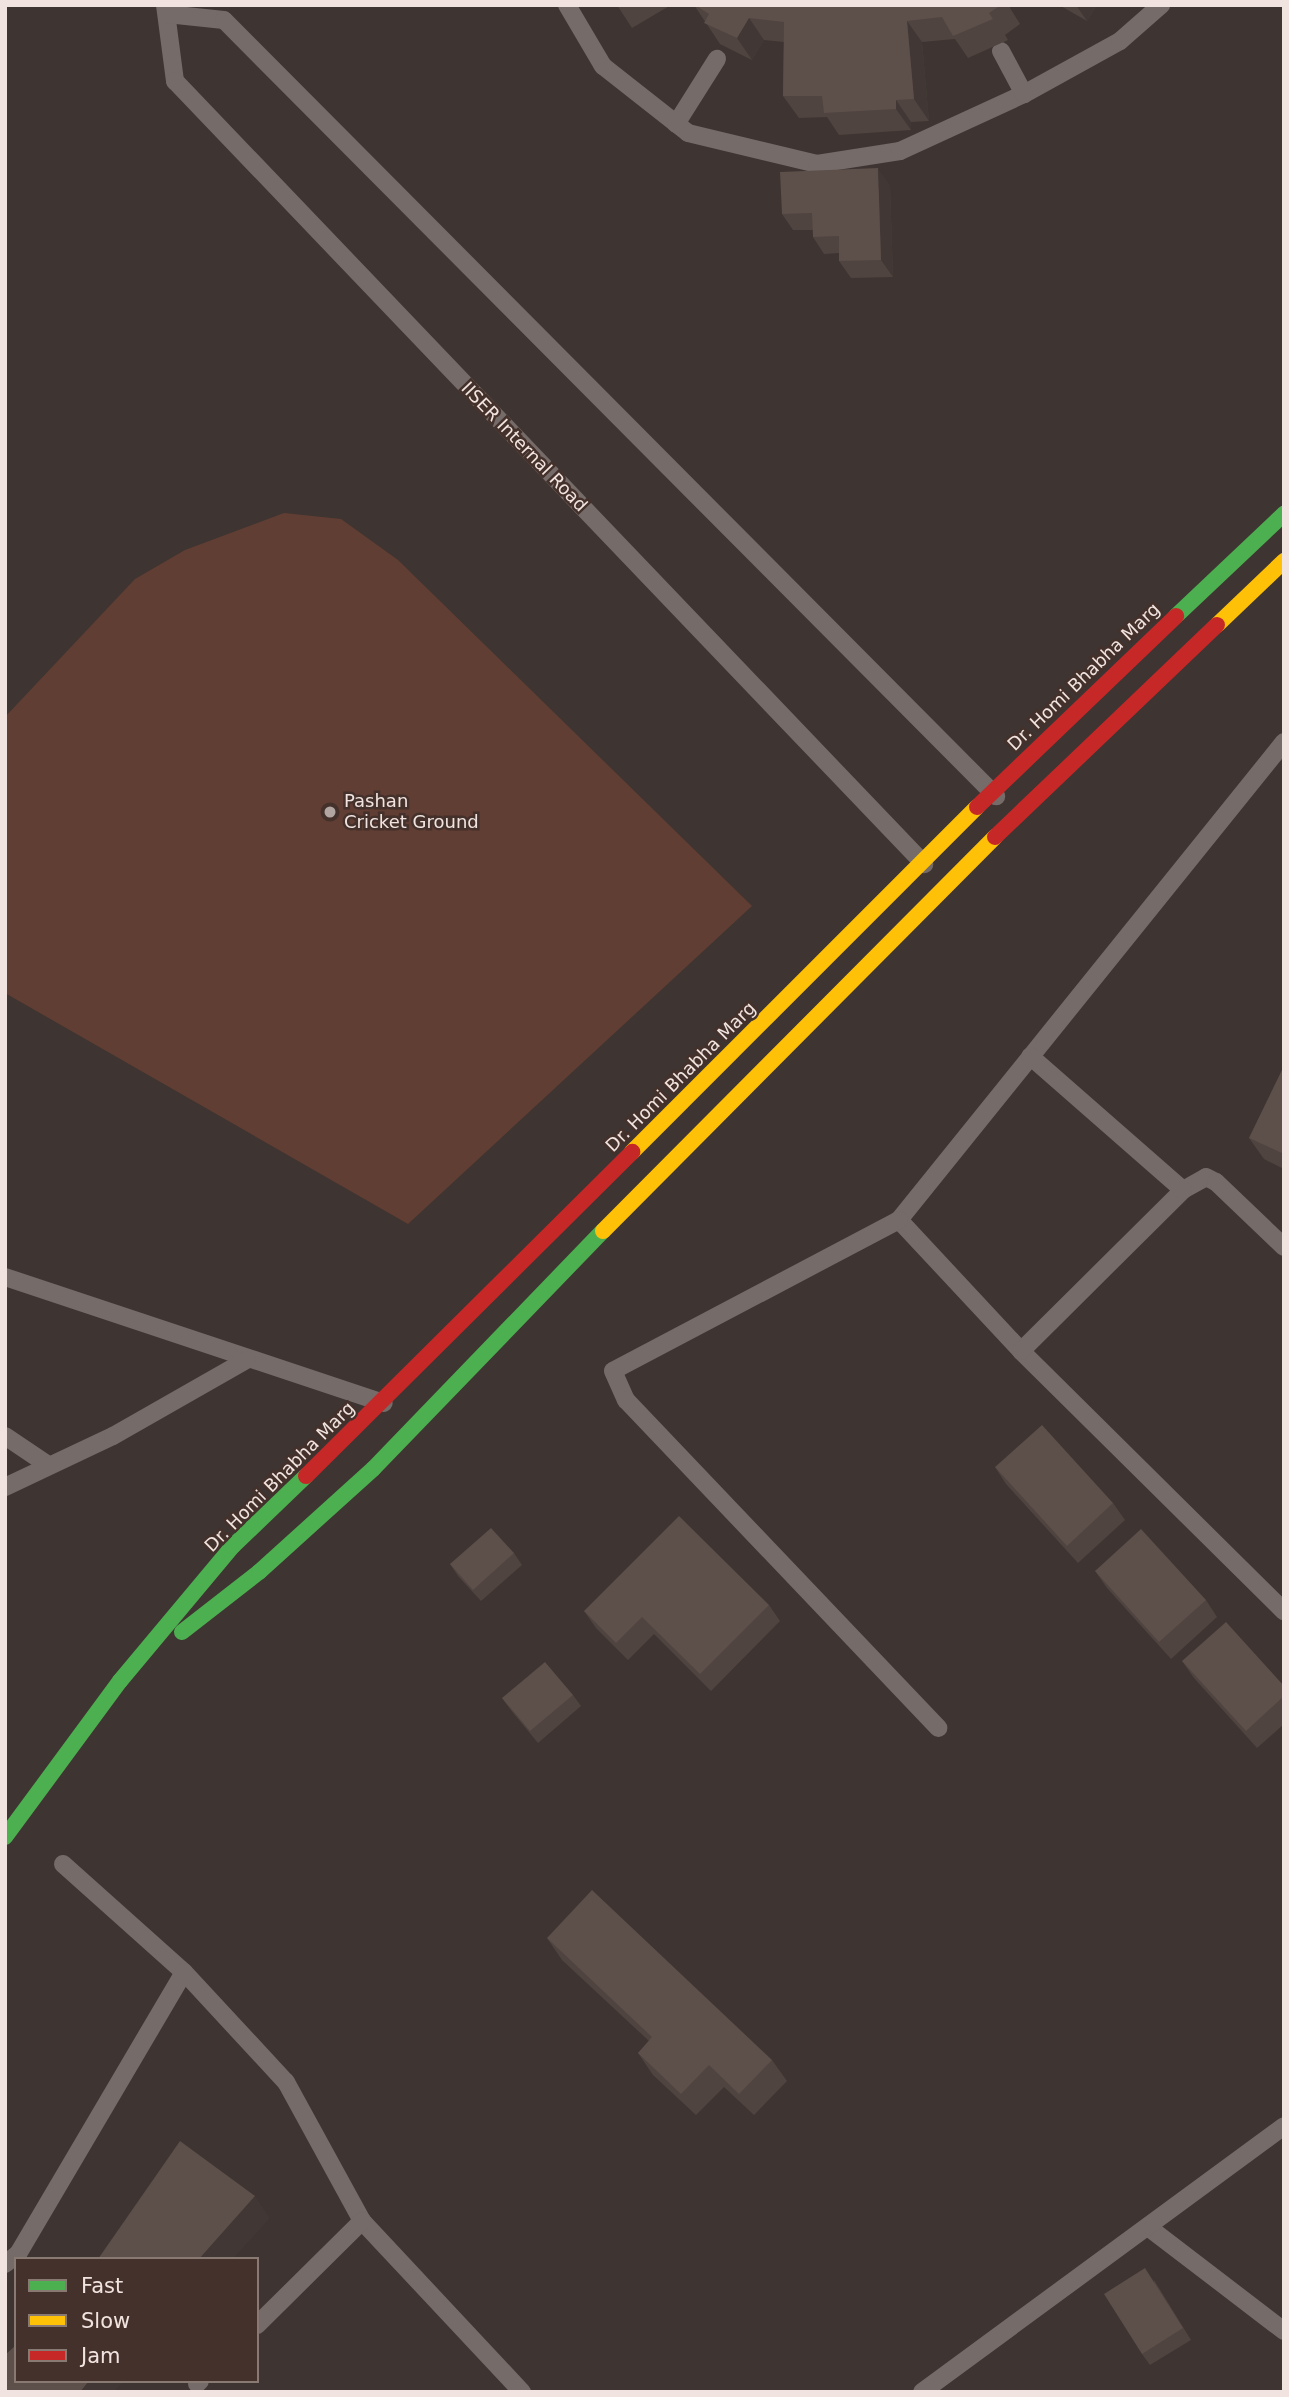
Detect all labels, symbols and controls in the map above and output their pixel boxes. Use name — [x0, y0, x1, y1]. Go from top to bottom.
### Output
street label: IISER Internal Road — [457, 378, 591, 516]
street label: Dr. Homi Bhabha Marg — [1003, 599, 1165, 755]
place label: Pashan Cricket Ground — [344, 791, 479, 834]
marker: Pashan Cricket Ground — [322, 804, 338, 820]
street label: Dr. Homi Bhabha Marg — [601, 997, 761, 1157]
street label: Dr. Homi Bhabha Marg — [200, 1397, 360, 1557]
legend — [14, 2257, 259, 2383]
text: Fast — [81, 2274, 123, 2298]
text: Slow — [81, 2309, 130, 2333]
text: Jam — [81, 2344, 121, 2368]

